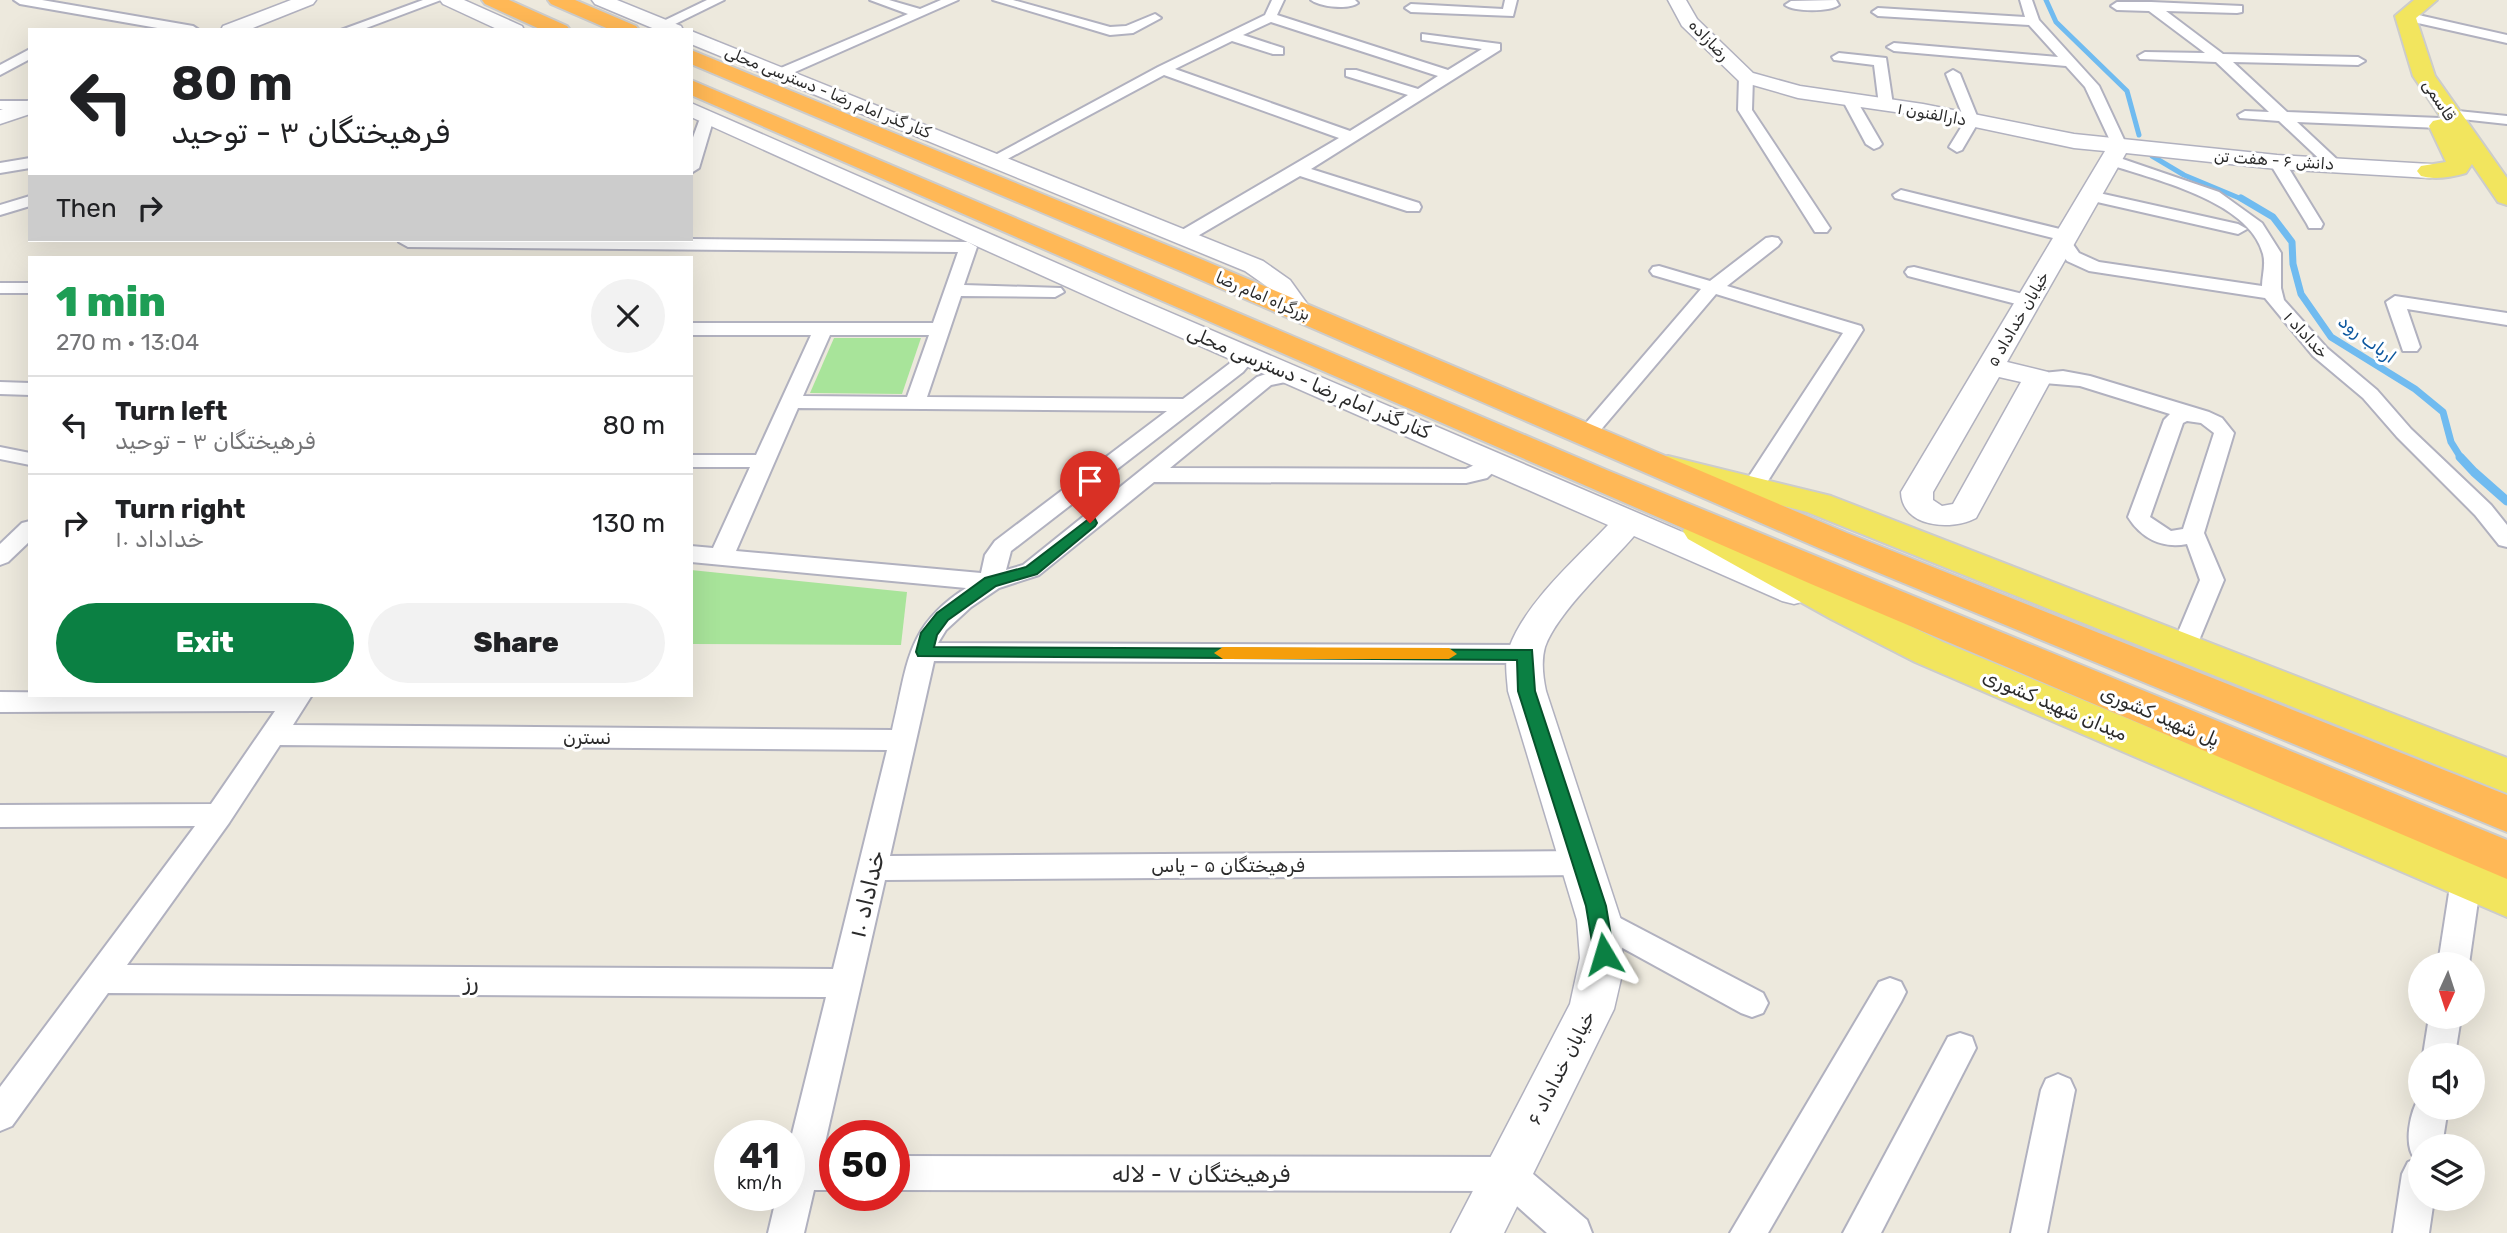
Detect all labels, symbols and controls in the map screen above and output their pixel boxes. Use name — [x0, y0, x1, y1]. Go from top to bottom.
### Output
street label: رضازاده — [1684, 15, 1733, 65]
street label: کنار گذر امام رضا - دسترسی محلی — [722, 42, 935, 143]
text: 80 m — [171, 54, 293, 112]
icon: left — [56, 56, 147, 147]
street label: قاسمی — [2419, 76, 2460, 125]
street label: دارالفنون ۱ — [1896, 99, 1968, 130]
text: فرهیختگان ۳ - توحید — [171, 113, 450, 151]
street label: دانش ۶ - هفت تن — [2213, 146, 2335, 174]
icon: right — [131, 189, 169, 227]
text: Then — [56, 193, 117, 224]
street label: بزرگراه امام رضا — [1212, 268, 1313, 325]
street label: خیابان خداداد ۵ — [1983, 268, 2053, 370]
text: 1 min — [56, 277, 166, 327]
button: close — [591, 279, 665, 353]
street label: خداداد ۱ — [2280, 308, 2332, 362]
water label: ارباب رود — [2334, 310, 2400, 368]
street label: کنار گذر امام رضا - دسترسی محلی — [1184, 320, 1434, 445]
text: 270 m · 13:04 — [56, 328, 199, 356]
text: Turn left — [115, 396, 227, 427]
icon: left — [56, 406, 94, 444]
text: 80 m — [602, 410, 665, 441]
text: فرهیختگان ۳ - توحید — [115, 427, 315, 455]
pin — [1060, 451, 1120, 523]
icon: arrive — [1071, 462, 1109, 500]
text: Turn right — [115, 494, 245, 525]
icon: right — [56, 504, 94, 542]
text: 130 m — [592, 508, 665, 539]
text: خداداد ۱۰ — [115, 525, 204, 553]
button: Exit — [56, 603, 354, 683]
button: Share — [368, 603, 665, 683]
street label: میدان شهید کشوری — [1979, 664, 2131, 746]
street label: پل شهید کشوری — [2096, 681, 2223, 753]
street label: نسترن — [563, 726, 611, 749]
street label: خداداد ۱۰ — [843, 848, 891, 940]
street label: فرهیختگان ۵ - یاس — [1151, 854, 1305, 877]
position arrow — [1567, 917, 1641, 991]
north arrow — [2408, 952, 2485, 1029]
map controls — [2408, 952, 2485, 1211]
street label: رز — [462, 967, 479, 995]
street label: خیابان خداداد ۶ — [1522, 1007, 1600, 1129]
button: sound — [2408, 1043, 2485, 1120]
speed limit sign: 50 — [819, 1120, 910, 1211]
button: layers — [2408, 1134, 2485, 1211]
text: 41 — [739, 1135, 780, 1177]
street label: فرهیختگان ۷ - لاله — [1112, 1160, 1290, 1188]
text: km/h — [737, 1172, 782, 1194]

